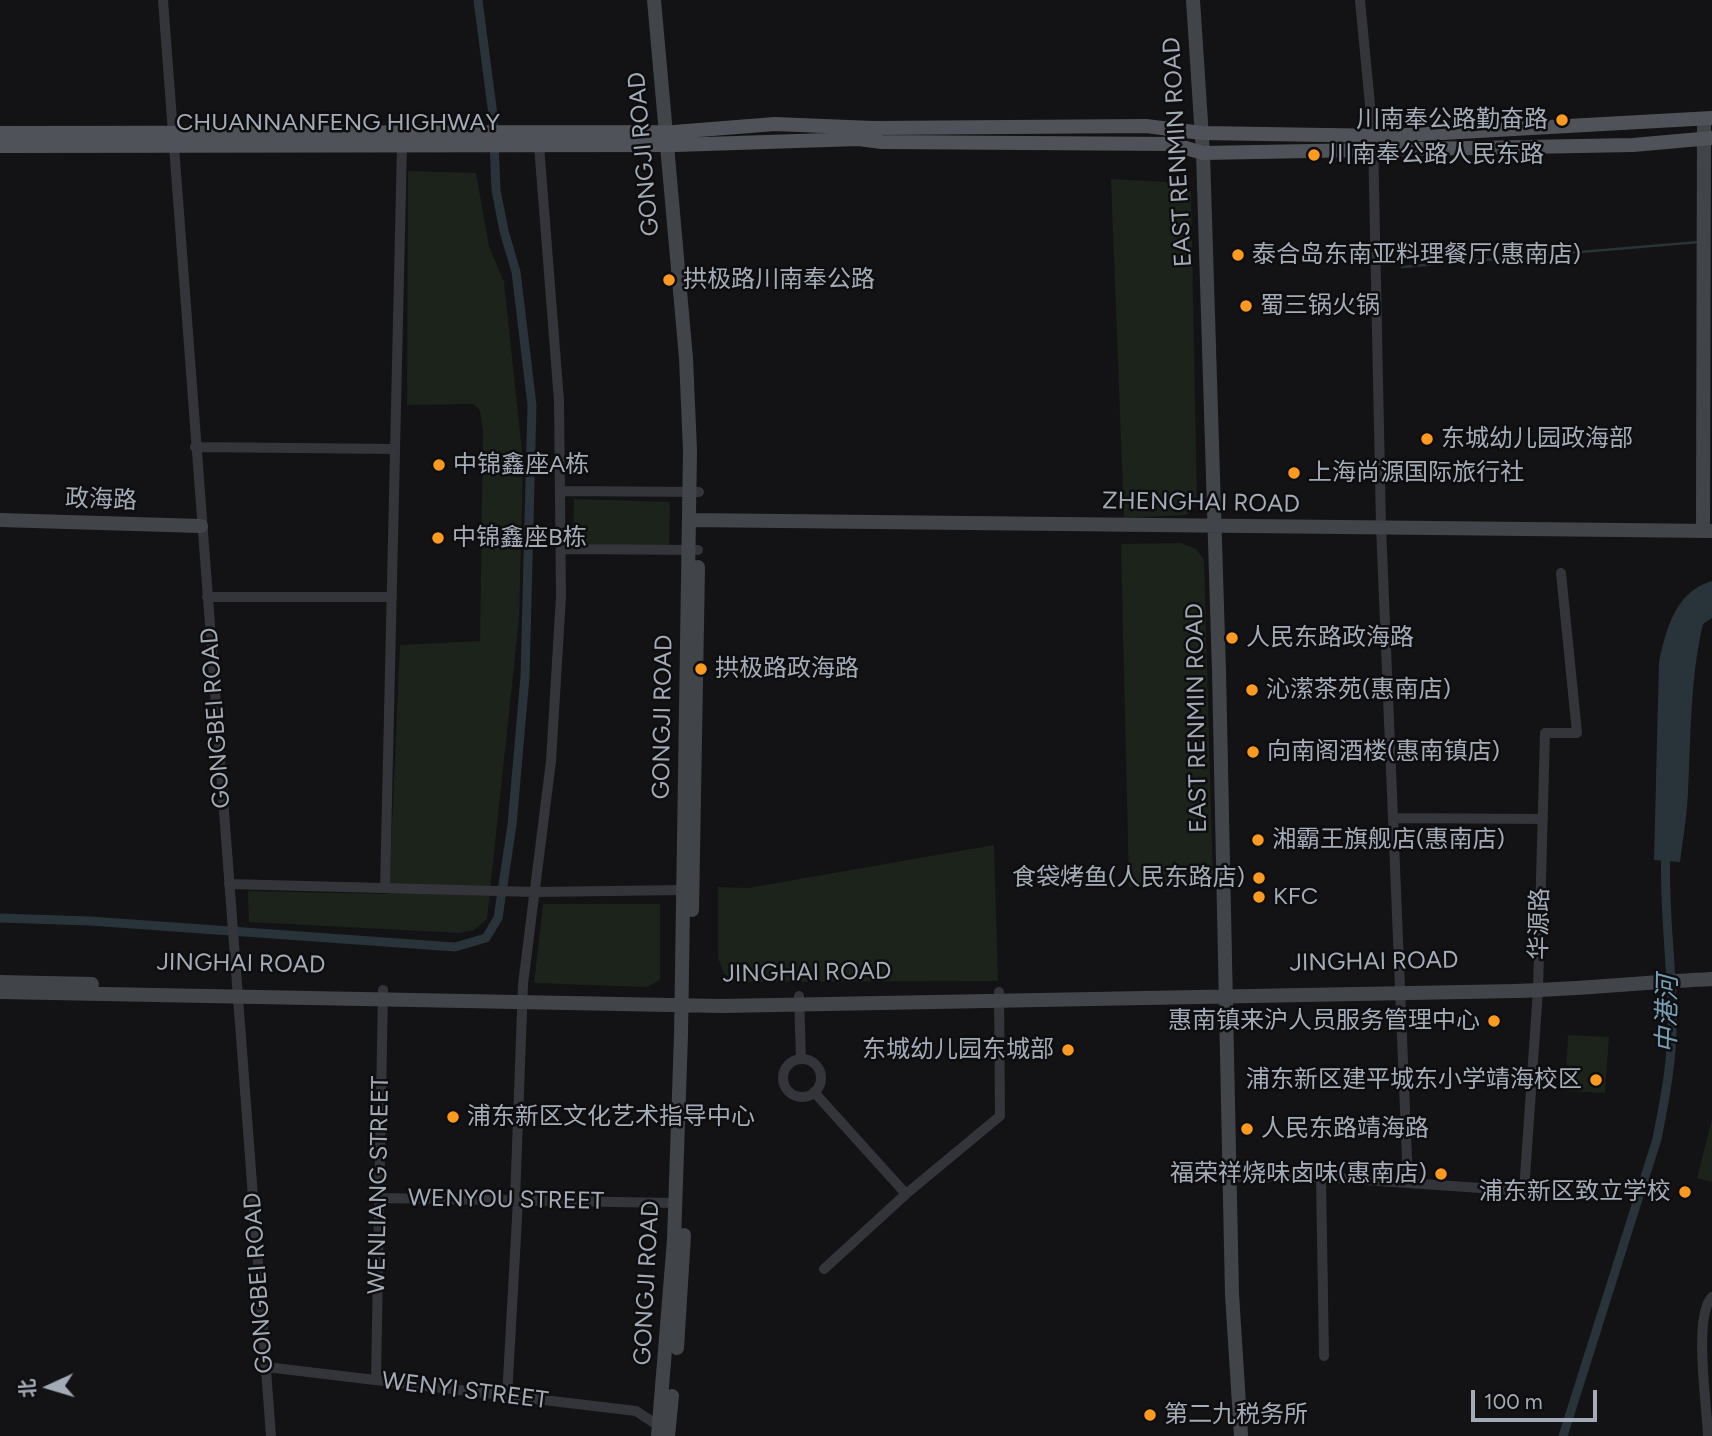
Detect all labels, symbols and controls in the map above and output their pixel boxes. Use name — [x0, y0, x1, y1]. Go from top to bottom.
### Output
street label: EAST RENMIN ROAD — [1158, 36, 1198, 268]
street label: GONGJI ROAD — [622, 71, 666, 237]
place label: 川南奉公路勤奋路 — [1356, 106, 1548, 134]
street label: CHUANNANFENG HIGHWAY — [176, 109, 500, 137]
marker: 川南奉公路勤奋路 — [1554, 112, 1570, 128]
place label: 川南奉公路人民东路 — [1328, 141, 1544, 169]
marker: 川南奉公路人民东路 — [1306, 147, 1322, 163]
place label: 泰合岛东南亚料理餐厅(惠南店) — [1252, 241, 1581, 269]
marker: 泰合岛东南亚料理餐厅(惠南店) — [1230, 247, 1246, 263]
place label: 拱极路川南奉公路 — [683, 266, 875, 294]
marker: 拱极路川南奉公路 — [661, 272, 677, 288]
place label: 蜀三锅火锅 — [1260, 292, 1380, 320]
marker: 蜀三锅火锅 — [1238, 298, 1254, 314]
place label: 东城幼儿园政海部 — [1441, 425, 1633, 453]
marker: 东城幼儿园政海部 — [1419, 431, 1435, 447]
place label: 中锦鑫座A栋 — [453, 451, 589, 479]
marker: 中锦鑫座A栋 — [431, 457, 447, 473]
place label: 上海尚源国际旅行社 — [1308, 459, 1524, 487]
marker: 上海尚源国际旅行社 — [1286, 465, 1302, 481]
street label: 政海路 — [65, 484, 137, 516]
street label: ZHENGHAI ROAD — [1102, 487, 1300, 519]
place label: 中锦鑫座B栋 — [452, 524, 587, 552]
marker: 中锦鑫座B栋 — [430, 530, 446, 546]
street label: EAST RENMIN ROAD — [1181, 603, 1213, 833]
place label: 人民东路政海路 — [1246, 624, 1414, 652]
street label: GONGBEI ROAD — [195, 627, 237, 809]
marker: 人民东路政海路 — [1224, 630, 1240, 646]
street label: GONGJI ROAD — [647, 634, 679, 800]
place label: 拱极路政海路 — [715, 655, 859, 683]
marker: 拱极路政海路 — [693, 661, 709, 677]
place label: 沁潆茶苑(惠南店) — [1266, 676, 1451, 704]
marker: 沁潆茶苑(惠南店) — [1244, 682, 1260, 698]
place label: 向南阁酒楼(惠南镇店) — [1267, 738, 1500, 766]
marker: 向南阁酒楼(惠南镇店) — [1245, 744, 1261, 760]
place label: 湘霸王旗舰店(惠南店) — [1272, 826, 1505, 854]
marker: 湘霸王旗舰店(惠南店) — [1250, 832, 1266, 848]
place label: 食袋烤鱼(人民东路店) — [1012, 864, 1245, 892]
marker: 食袋烤鱼(人民东路店) — [1251, 870, 1267, 886]
place label: KFC — [1273, 883, 1318, 911]
street label: 华源路 — [1525, 888, 1555, 960]
marker: KFC — [1251, 889, 1267, 905]
street label: JINGHAI ROAD — [1289, 946, 1459, 978]
street label: JINGHAI ROAD — [156, 948, 326, 980]
street label: JINGHAI ROAD — [722, 957, 892, 989]
water label: 中港河 — [1652, 975, 1684, 1053]
place label: 惠南镇来沪人员服务管理中心 — [1168, 1007, 1480, 1035]
marker: 惠南镇来沪人员服务管理中心 — [1486, 1013, 1502, 1029]
place label: 东城幼儿园东城部 — [862, 1036, 1054, 1064]
marker: 东城幼儿园东城部 — [1060, 1042, 1076, 1058]
place label: 浦东新区建平城东小学靖海校区 — [1246, 1066, 1582, 1094]
marker: 浦东新区建平城东小学靖海校区 — [1588, 1072, 1604, 1088]
street label: WENLIANG STREET — [363, 1076, 395, 1294]
place label: 浦东新区文化艺术指导中心 — [467, 1103, 755, 1131]
marker: 浦东新区文化艺术指导中心 — [445, 1109, 461, 1125]
place label: 人民东路靖海路 — [1261, 1115, 1429, 1143]
marker: 人民东路靖海路 — [1239, 1121, 1255, 1137]
place label: 福荣祥烧味卤味(惠南店) — [1170, 1160, 1427, 1188]
marker: 福荣祥烧味卤味(惠南店) — [1433, 1166, 1449, 1182]
place label: 浦东新区致立学校 — [1479, 1178, 1671, 1206]
street label: WENYOU STREET — [408, 1184, 604, 1216]
marker: 浦东新区致立学校 — [1677, 1184, 1693, 1200]
street label: GONGBEI ROAD — [238, 1192, 280, 1374]
street label: GONGJI ROAD — [628, 1200, 666, 1366]
north arrow — [14, 1352, 84, 1422]
street label: WENYI STREET — [380, 1367, 550, 1415]
scale bar — [1474, 1376, 1600, 1420]
text: 北 — [15, 1378, 40, 1399]
text: 100 m — [1484, 1389, 1543, 1414]
place label: 第二九税务所 — [1164, 1401, 1308, 1429]
marker: 第二九税务所 — [1142, 1407, 1158, 1423]

